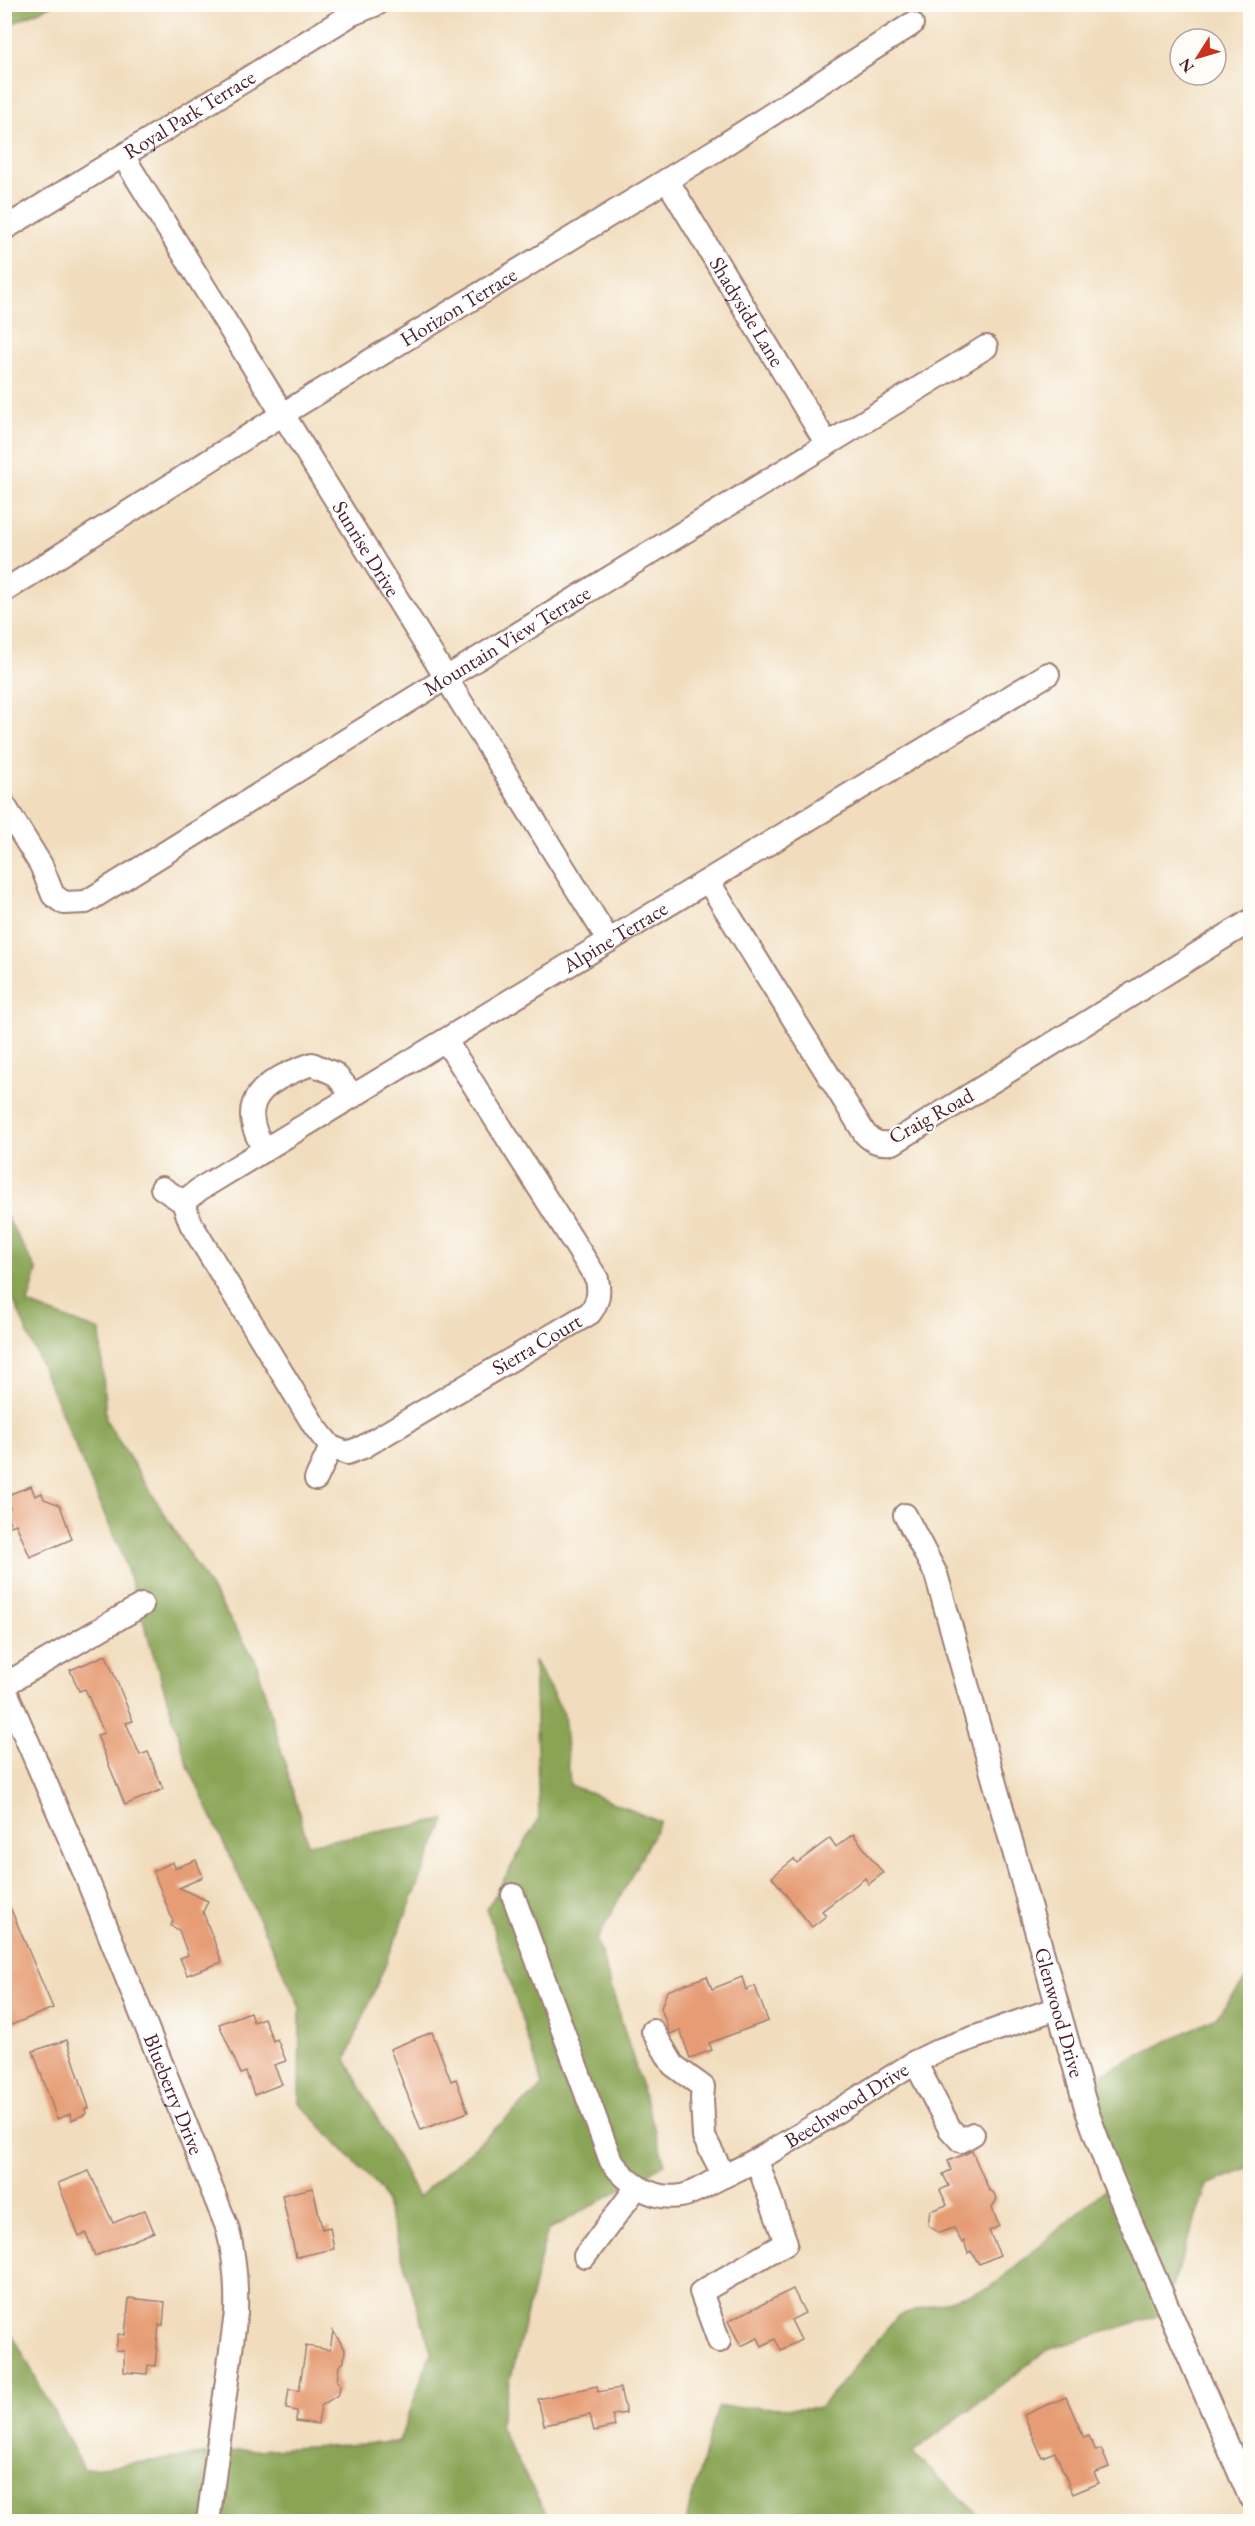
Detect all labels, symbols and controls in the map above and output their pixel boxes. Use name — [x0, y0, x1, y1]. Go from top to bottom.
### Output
north arrow — [1168, 27, 1228, 87]
text: N — [1174, 54, 1199, 77]
street label: Royal Park Terrace — [118, 63, 260, 165]
street label: Shadyside Lane — [704, 252, 791, 371]
street label: Horizon Terrace — [395, 261, 522, 352]
street label: Sunrise Drive — [327, 495, 407, 602]
street label: Mountain View Terrace — [418, 579, 595, 702]
street label: Alpine Terrace — [557, 894, 672, 979]
street label: Craig Road — [884, 1081, 978, 1150]
street label: Sierra Court — [487, 1307, 587, 1381]
street label: Glenwood Drive — [1029, 1944, 1091, 2080]
street label: Blueberry Drive — [138, 2029, 210, 2158]
street label: Beechwood Drive — [779, 2055, 913, 2154]

